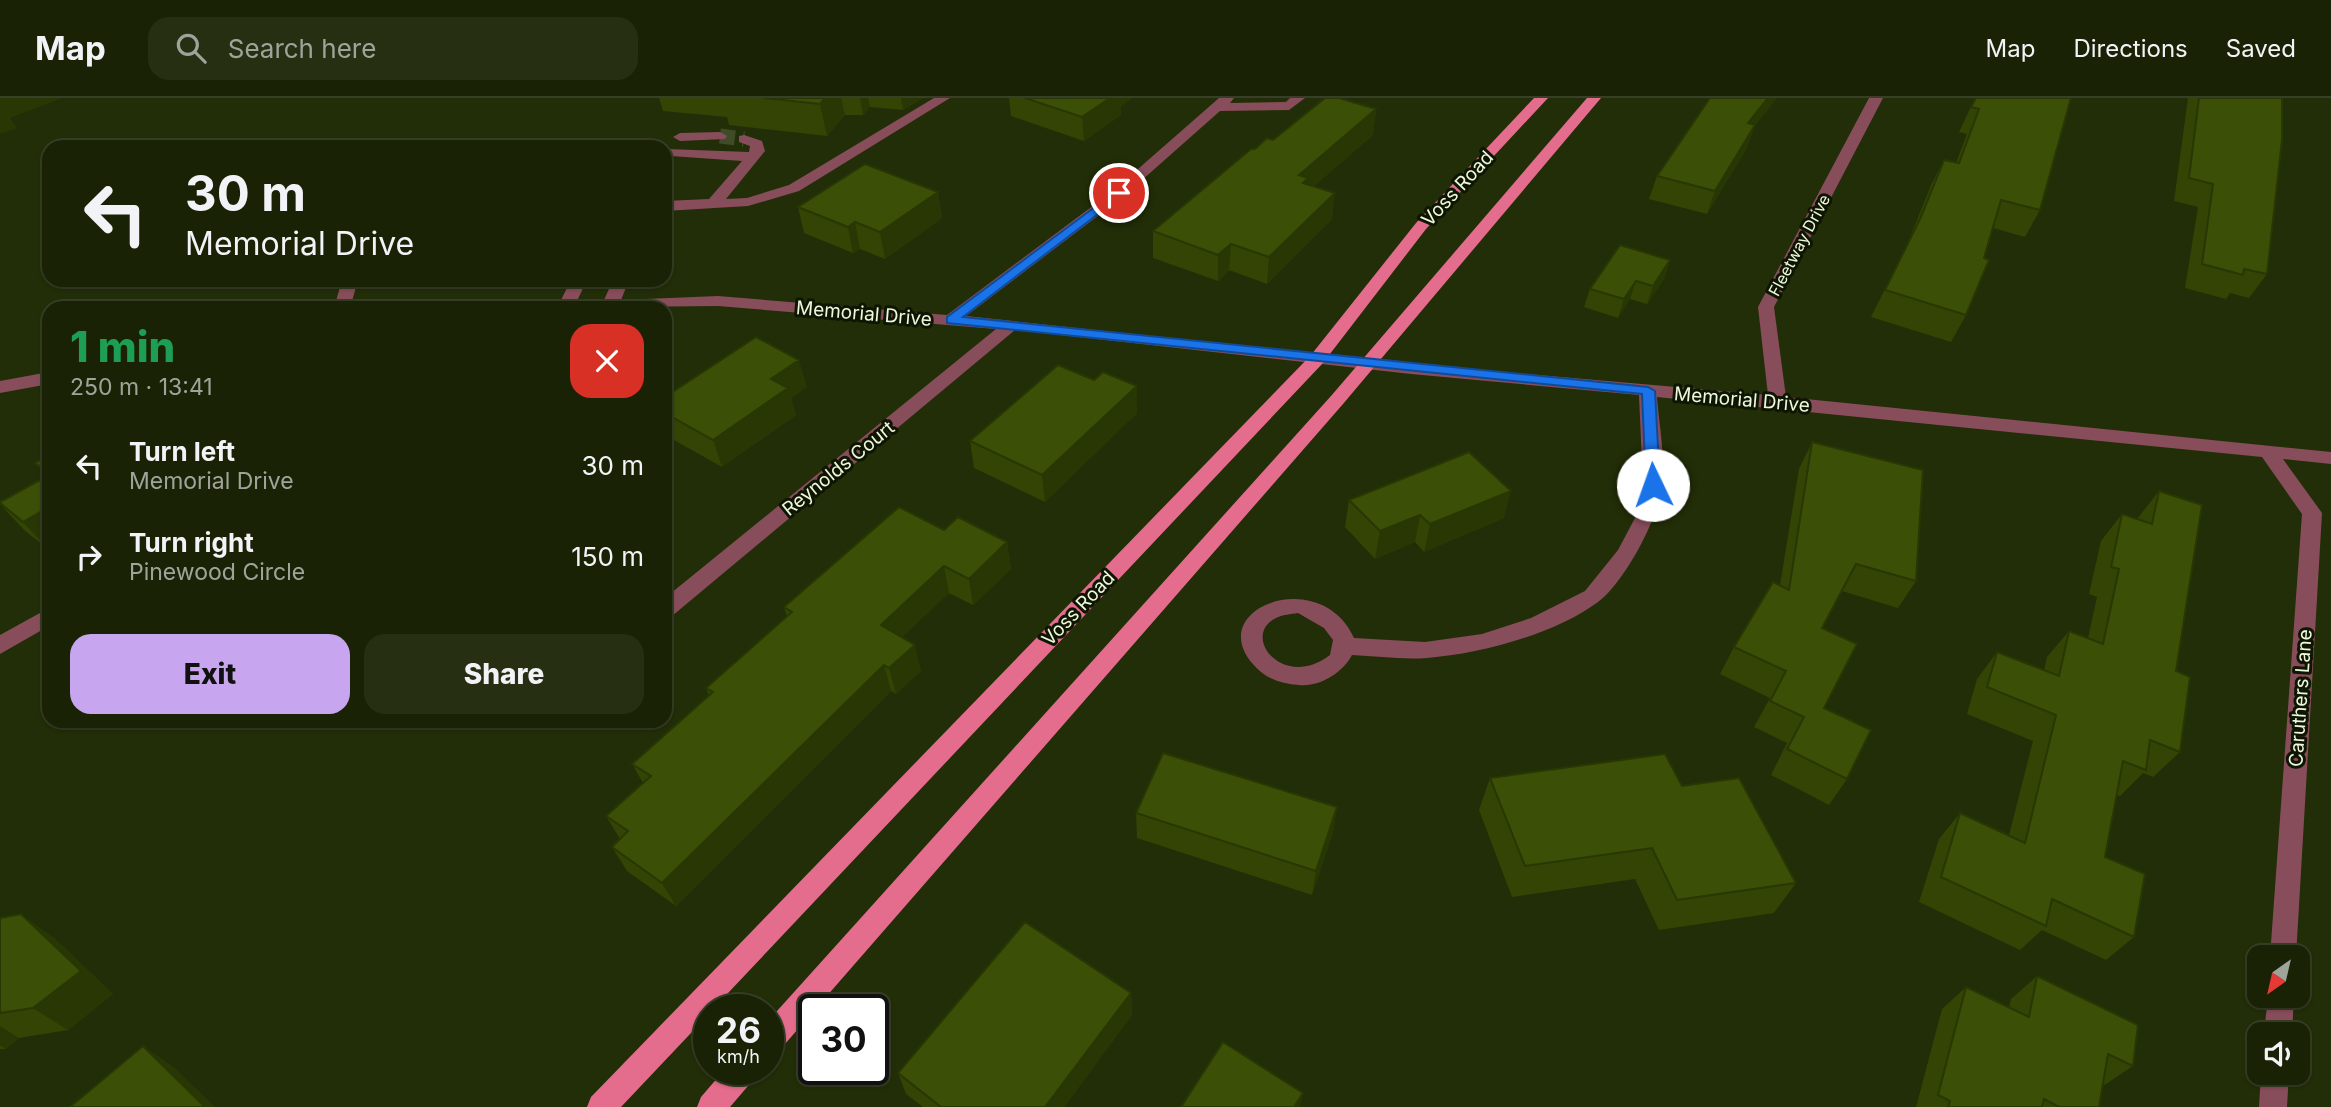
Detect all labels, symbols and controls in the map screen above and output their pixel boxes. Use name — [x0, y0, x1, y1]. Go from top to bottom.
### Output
search box — [148, 17, 638, 80]
text: Map — [35, 28, 106, 68]
icon: search — [172, 29, 210, 67]
text: Search here — [228, 33, 376, 64]
text: Map — [1986, 34, 2035, 63]
text: Directions — [2073, 34, 2188, 63]
text: Saved — [2226, 34, 2296, 63]
street label: Voss Road — [1417, 146, 1498, 231]
pin — [1089, 163, 1149, 223]
text: 30 m — [185, 164, 306, 223]
icon: left — [70, 168, 161, 259]
icon: arrive — [1100, 174, 1138, 212]
street label: Fleetway Drive — [1764, 191, 1834, 299]
text: Memorial Drive — [185, 224, 414, 263]
street label: Memorial Drive — [795, 296, 933, 331]
text: 1 min — [70, 321, 175, 372]
button: close — [570, 324, 644, 398]
text: 250 m · 13:41 — [70, 373, 213, 401]
street label: Memorial Drive — [1673, 382, 1811, 417]
street label: Reynolds Court — [778, 416, 899, 521]
text: Turn left — [129, 436, 235, 467]
icon: left — [70, 447, 108, 485]
position arrow — [1616, 448, 1690, 522]
text: 30 m — [581, 450, 644, 481]
text: Memorial Drive — [129, 467, 294, 495]
text: Turn right — [129, 527, 254, 558]
icon: right — [70, 538, 108, 576]
text: 150 m — [571, 541, 644, 572]
text: Pinewood Circle — [129, 558, 305, 586]
street label: Voss Road — [1037, 566, 1120, 650]
street label: Caruthers Lane — [2284, 629, 2317, 768]
button: Exit — [70, 634, 350, 714]
button: Share — [364, 634, 644, 714]
north arrow — [2247, 945, 2310, 1008]
map controls — [2247, 945, 2310, 1085]
speed limit sign: 30 — [798, 994, 889, 1085]
text: 26 — [716, 1009, 761, 1051]
button: sound — [2247, 1022, 2310, 1085]
text: km/h — [717, 1046, 760, 1067]

